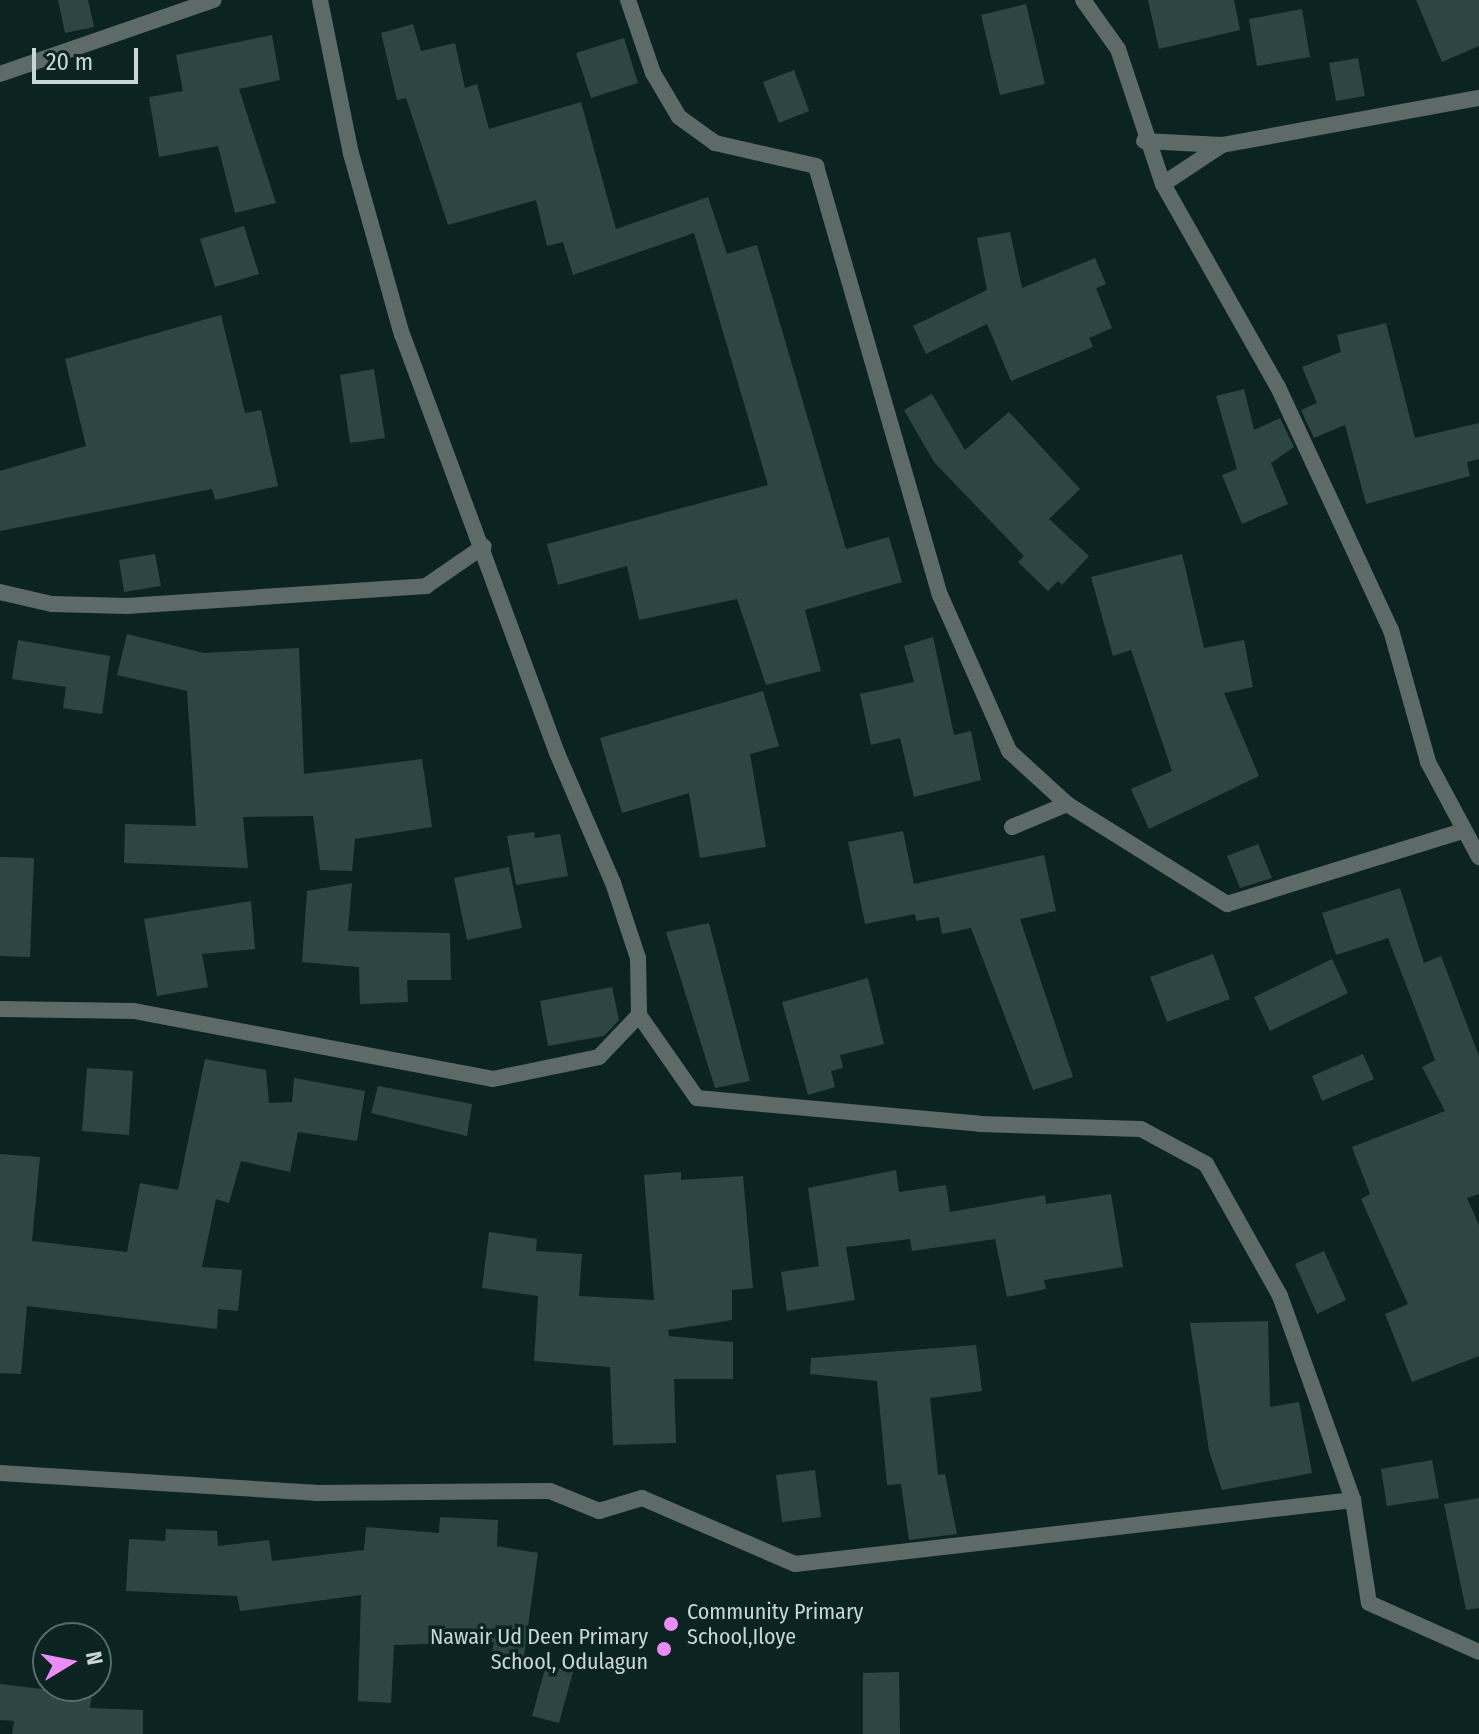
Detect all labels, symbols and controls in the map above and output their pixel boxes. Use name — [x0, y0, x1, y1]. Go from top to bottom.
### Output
scale bar — [36, 32, 142, 82]
text: 20 m — [46, 48, 93, 76]
place label: Community Primary School,Iloye — [687, 1598, 863, 1650]
marker: Community Primary School,Iloye — [662, 1615, 680, 1633]
north arrow — [32, 1622, 112, 1702]
place label: Nawair Ud Deen Primary School, Odulagun — [430, 1623, 648, 1674]
marker: Nawair Ud Deen Primary School, Odulagun — [655, 1640, 673, 1658]
text: N — [80, 1649, 109, 1667]

